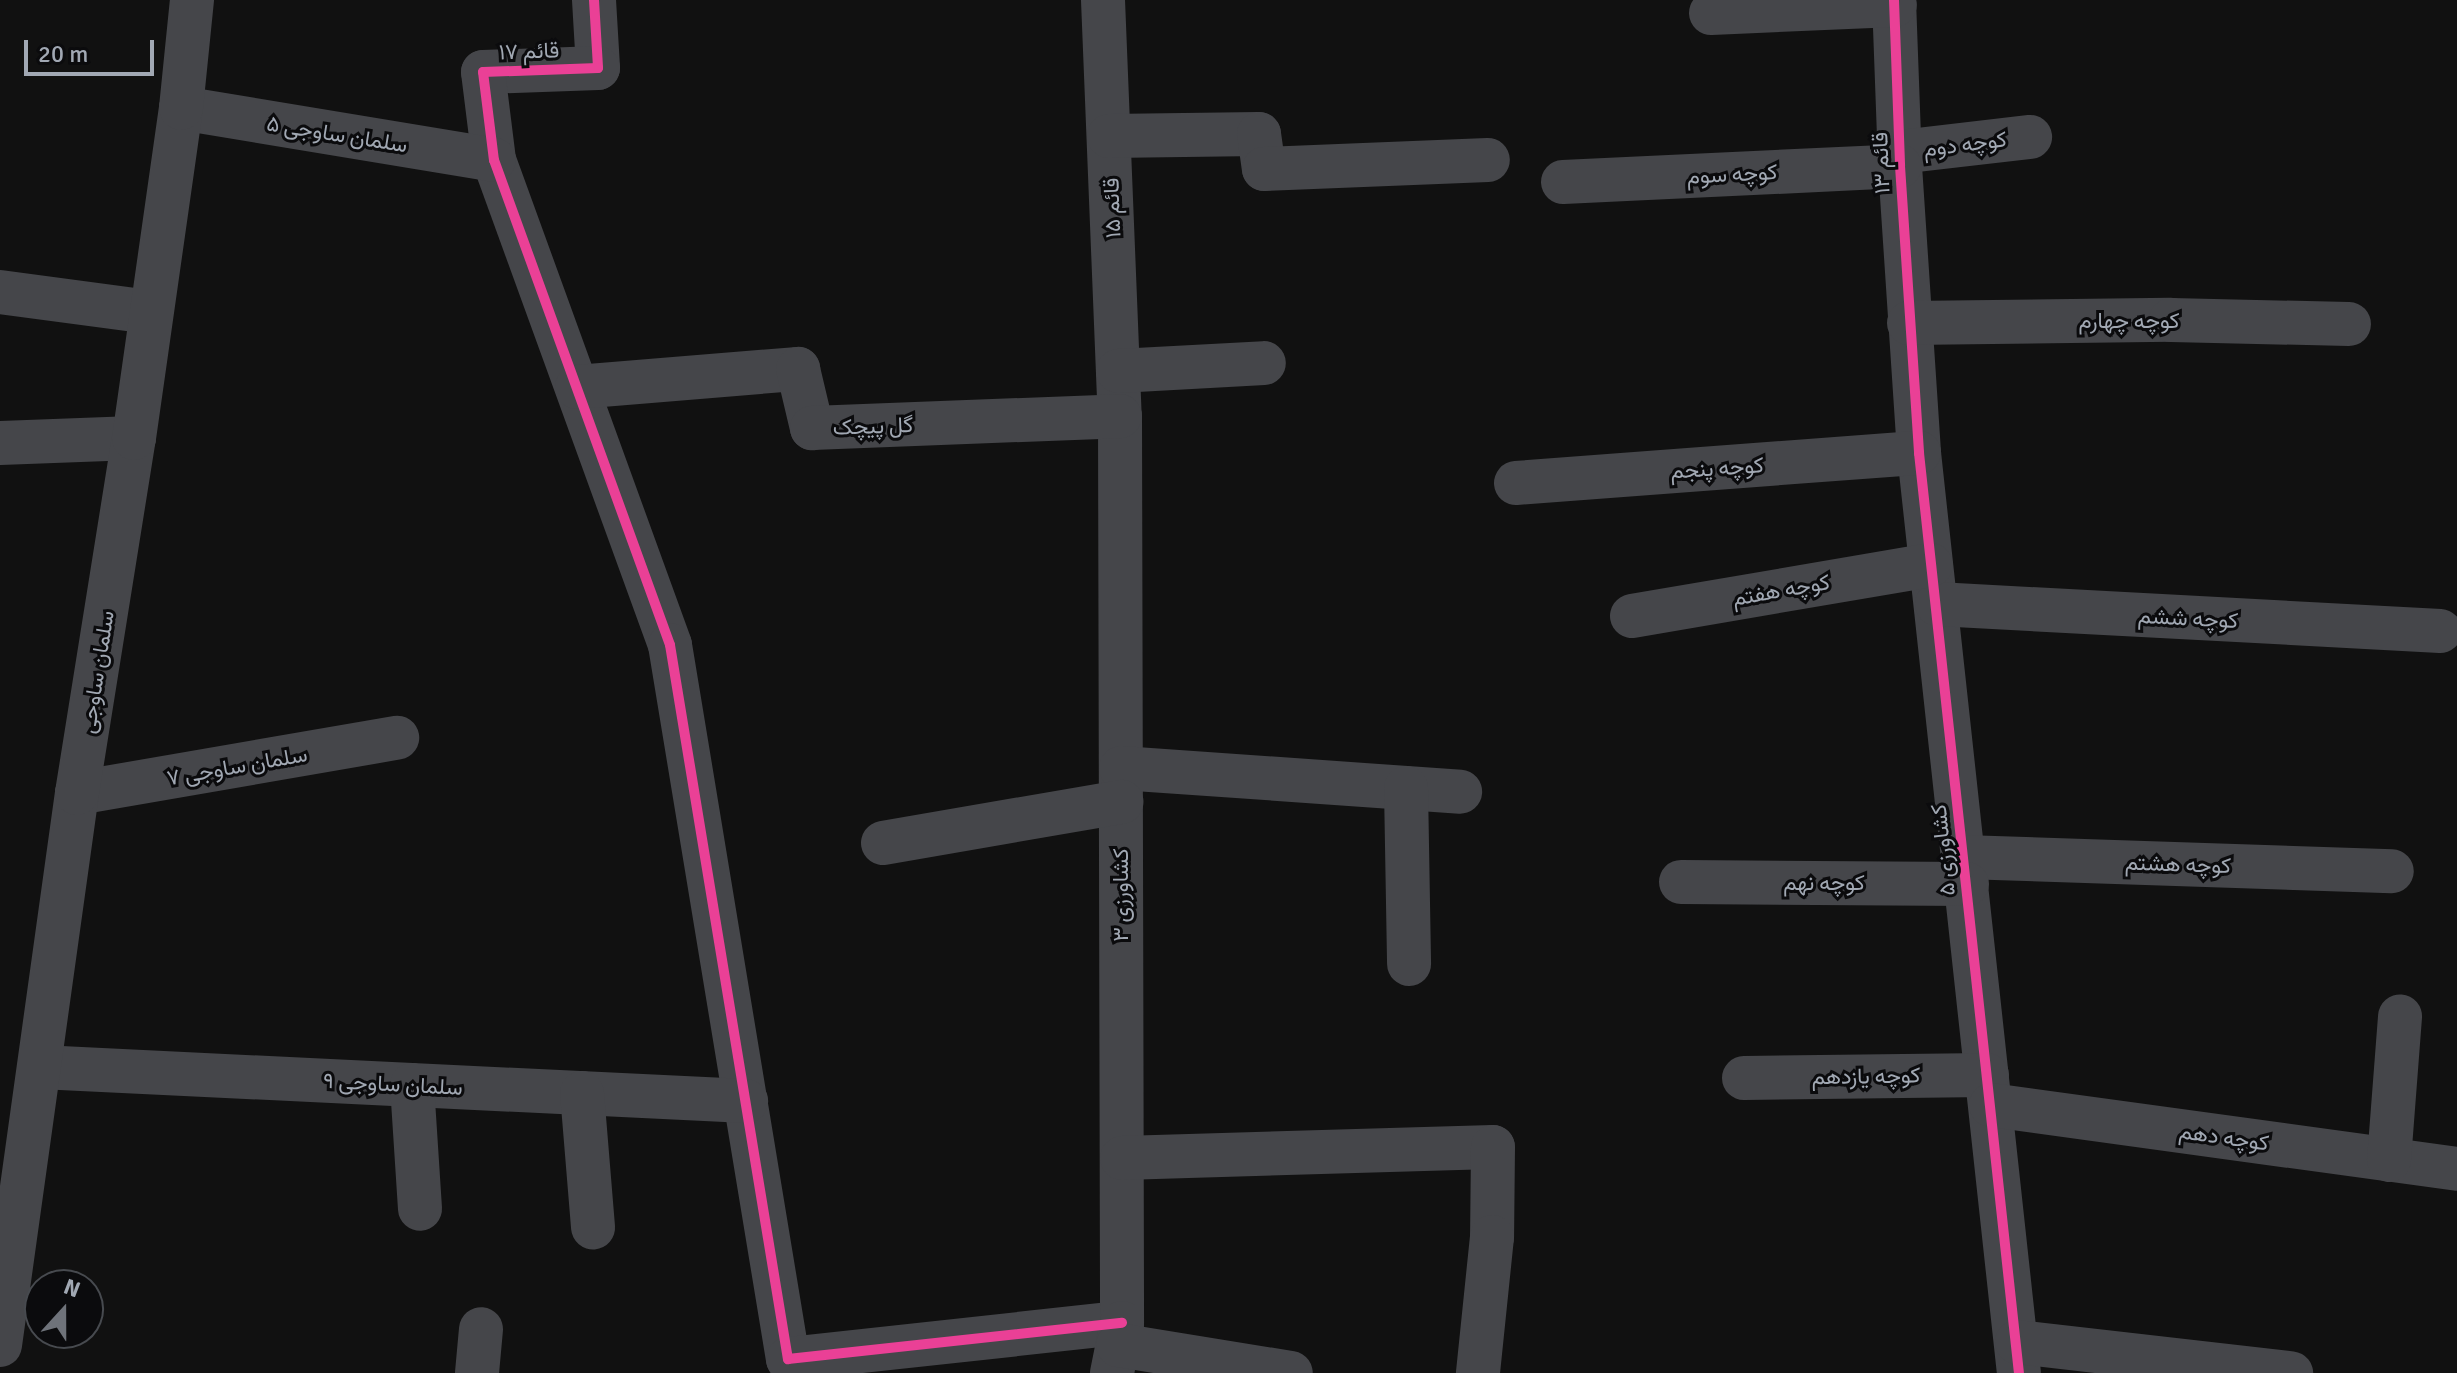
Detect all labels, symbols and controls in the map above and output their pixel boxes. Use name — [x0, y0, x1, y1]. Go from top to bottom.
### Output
scale bar — [28, 24, 158, 74]
street label: قائم ۱۷ — [498, 37, 560, 65]
text: 20 m — [38, 39, 88, 69]
street label: سلمان ساوجی ۵ — [265, 110, 409, 158]
street label: کوچه دوم — [1922, 126, 2008, 162]
street label: قائم ۱۳ — [1867, 131, 1895, 195]
street label: کوچه سوم — [1686, 158, 1778, 190]
street label: قائم ۱۵ — [1098, 177, 1126, 239]
street label: کوچه چهارم — [2079, 308, 2179, 334]
street label: گل پیچک — [832, 411, 914, 441]
street label: کوچه پنجم — [1669, 452, 1765, 484]
street label: کوچه هفتم — [1730, 568, 1832, 612]
street label: کوچه ششم — [2137, 602, 2239, 634]
street label: سلمان ساوجی — [74, 609, 120, 735]
street label: سلمان ساوجی ۷ — [165, 741, 309, 791]
street label: کشاورزی ۵ — [1925, 803, 1961, 897]
street label: کشاورزی ۳ — [1108, 848, 1134, 942]
street label: کوچه هشتم — [2124, 849, 2232, 879]
street label: کوچه نهم — [1783, 870, 1865, 896]
street label: کوچه یازدهم — [1811, 1062, 1921, 1090]
street label: سلمان ساوجی ۹ — [323, 1067, 463, 1101]
street label: کوچه دهم — [2177, 1118, 2271, 1156]
north arrow — [24, 1269, 104, 1349]
text: N — [60, 1273, 84, 1303]

